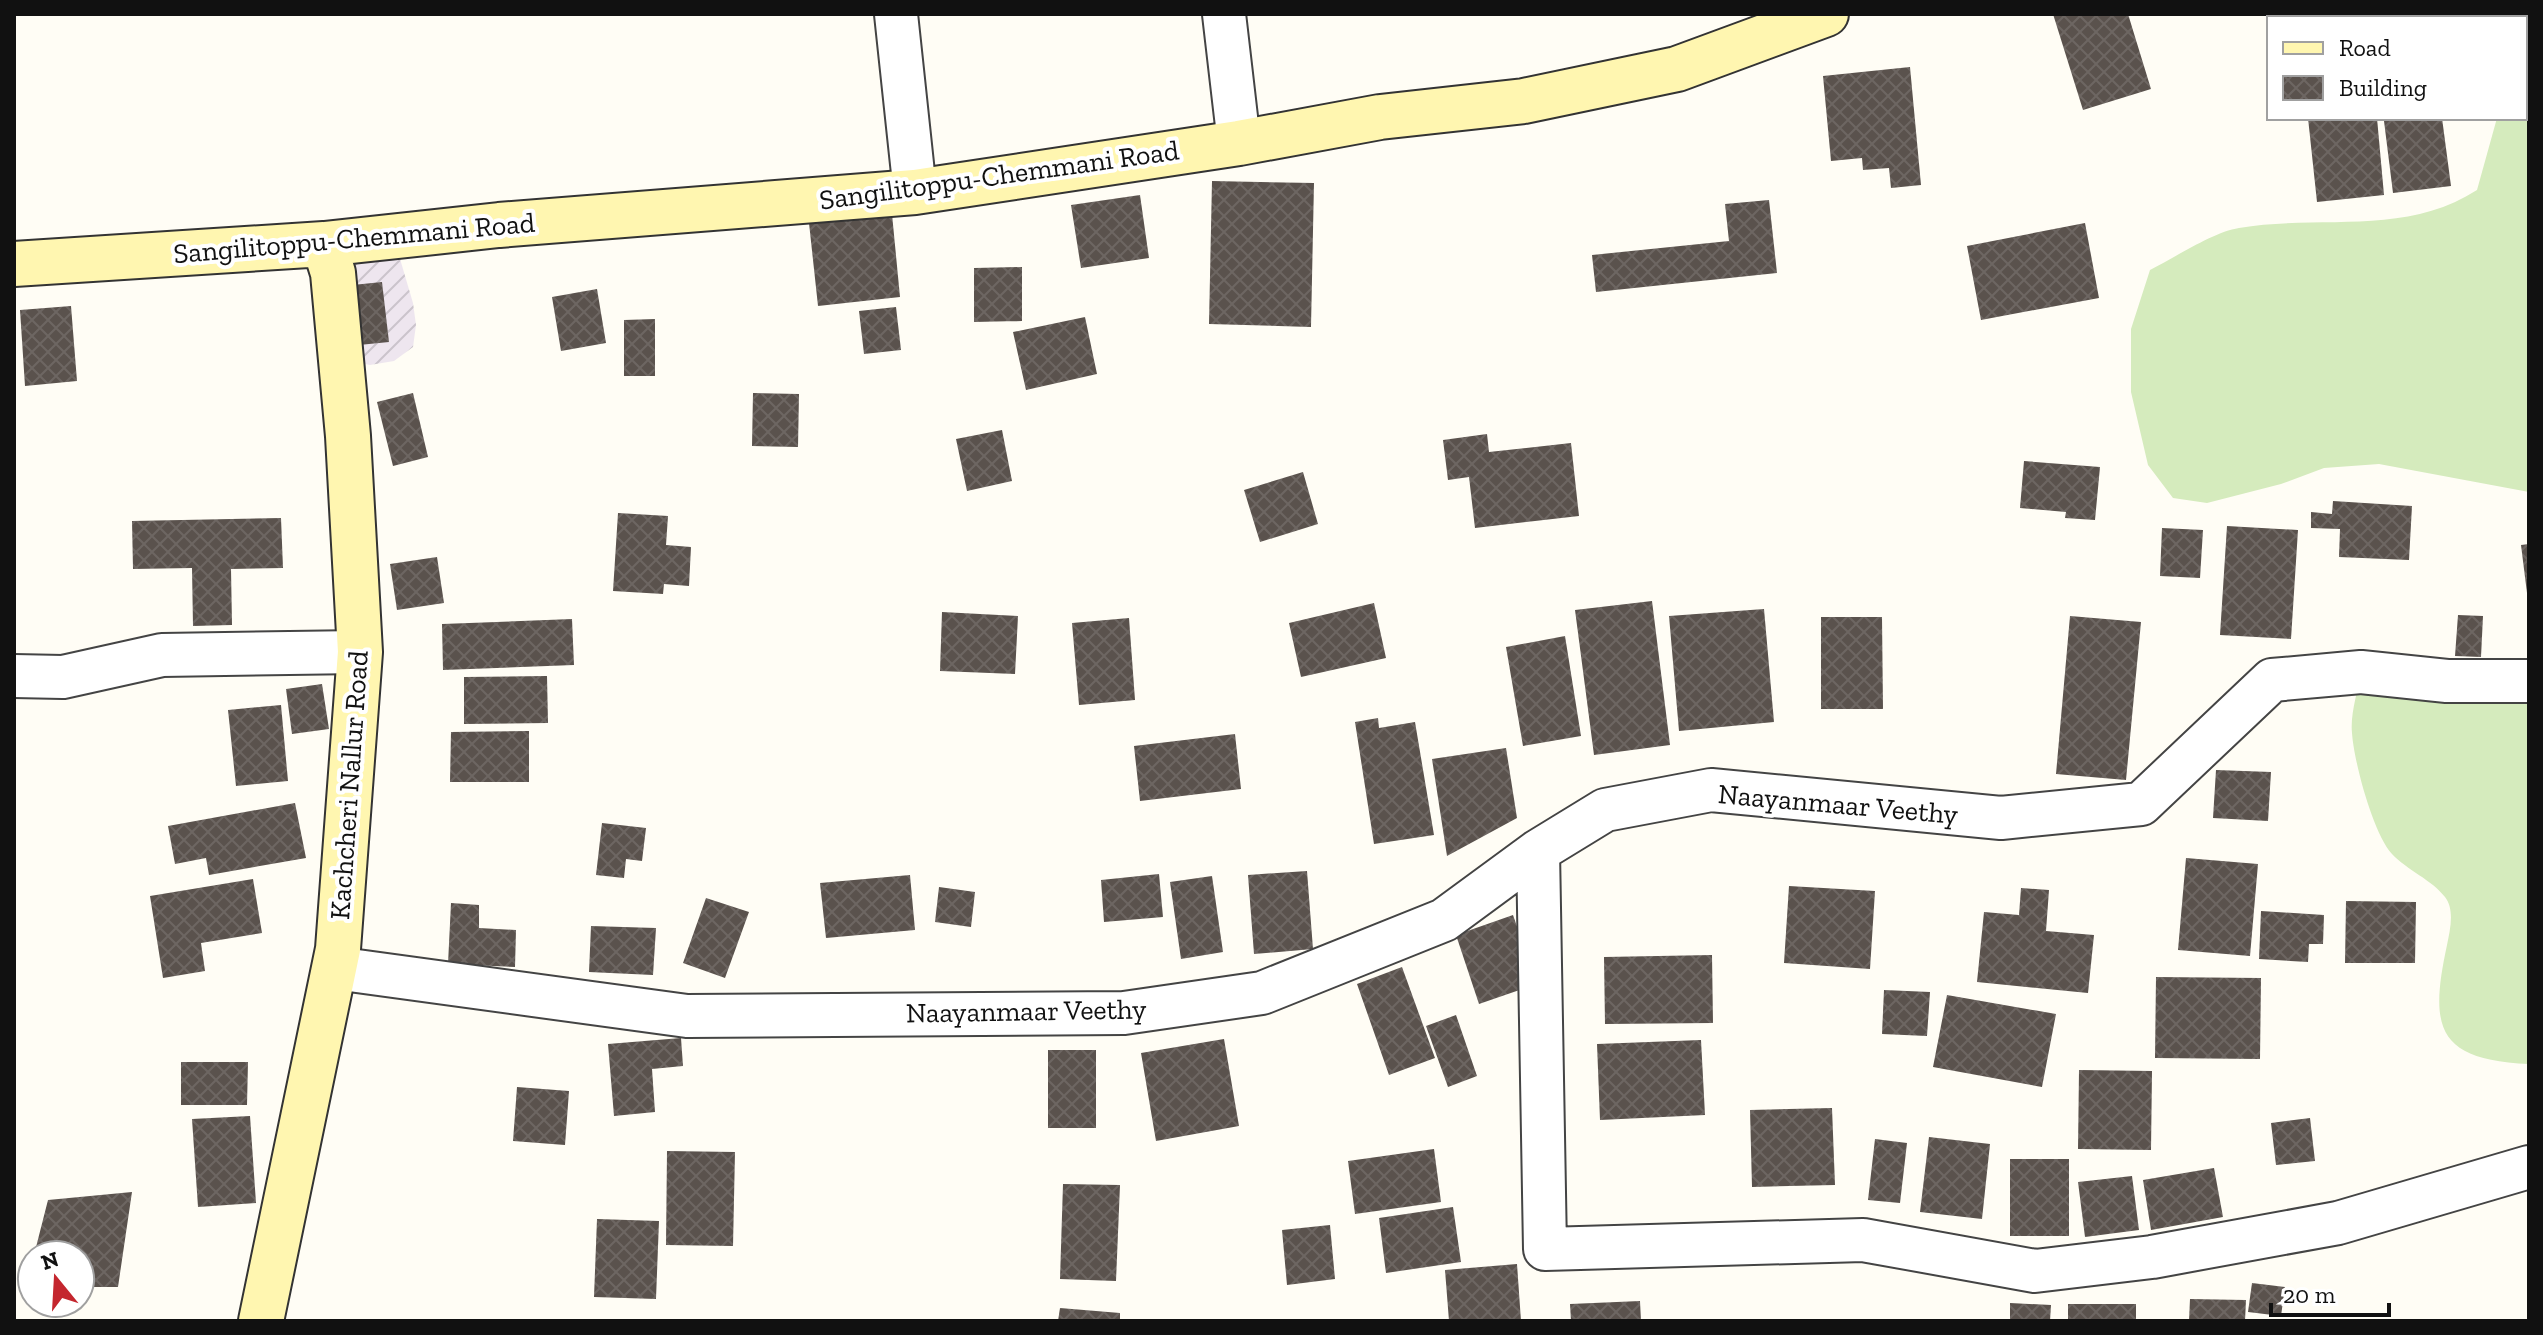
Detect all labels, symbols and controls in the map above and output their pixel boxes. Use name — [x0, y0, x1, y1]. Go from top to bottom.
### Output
legend — [2267, 16, 2527, 120]
text: Road — [2339, 33, 2391, 62]
text: Building — [2339, 73, 2427, 102]
street label: Sangilitoppu-Chemmani Road — [817, 133, 1181, 217]
street label: Sangilitoppu-Chemmani Road — [172, 206, 536, 270]
street label: Kachcheri Nallur Road — [323, 649, 375, 921]
street label: Naayanmaar Veethy — [1717, 777, 1960, 831]
street label: Naayanmaar Veethy — [905, 992, 1147, 1030]
north arrow — [16, 1239, 96, 1319]
text: N — [38, 1245, 62, 1276]
scale bar — [2271, 1267, 2389, 1317]
text: 20 m — [2283, 1280, 2336, 1309]

